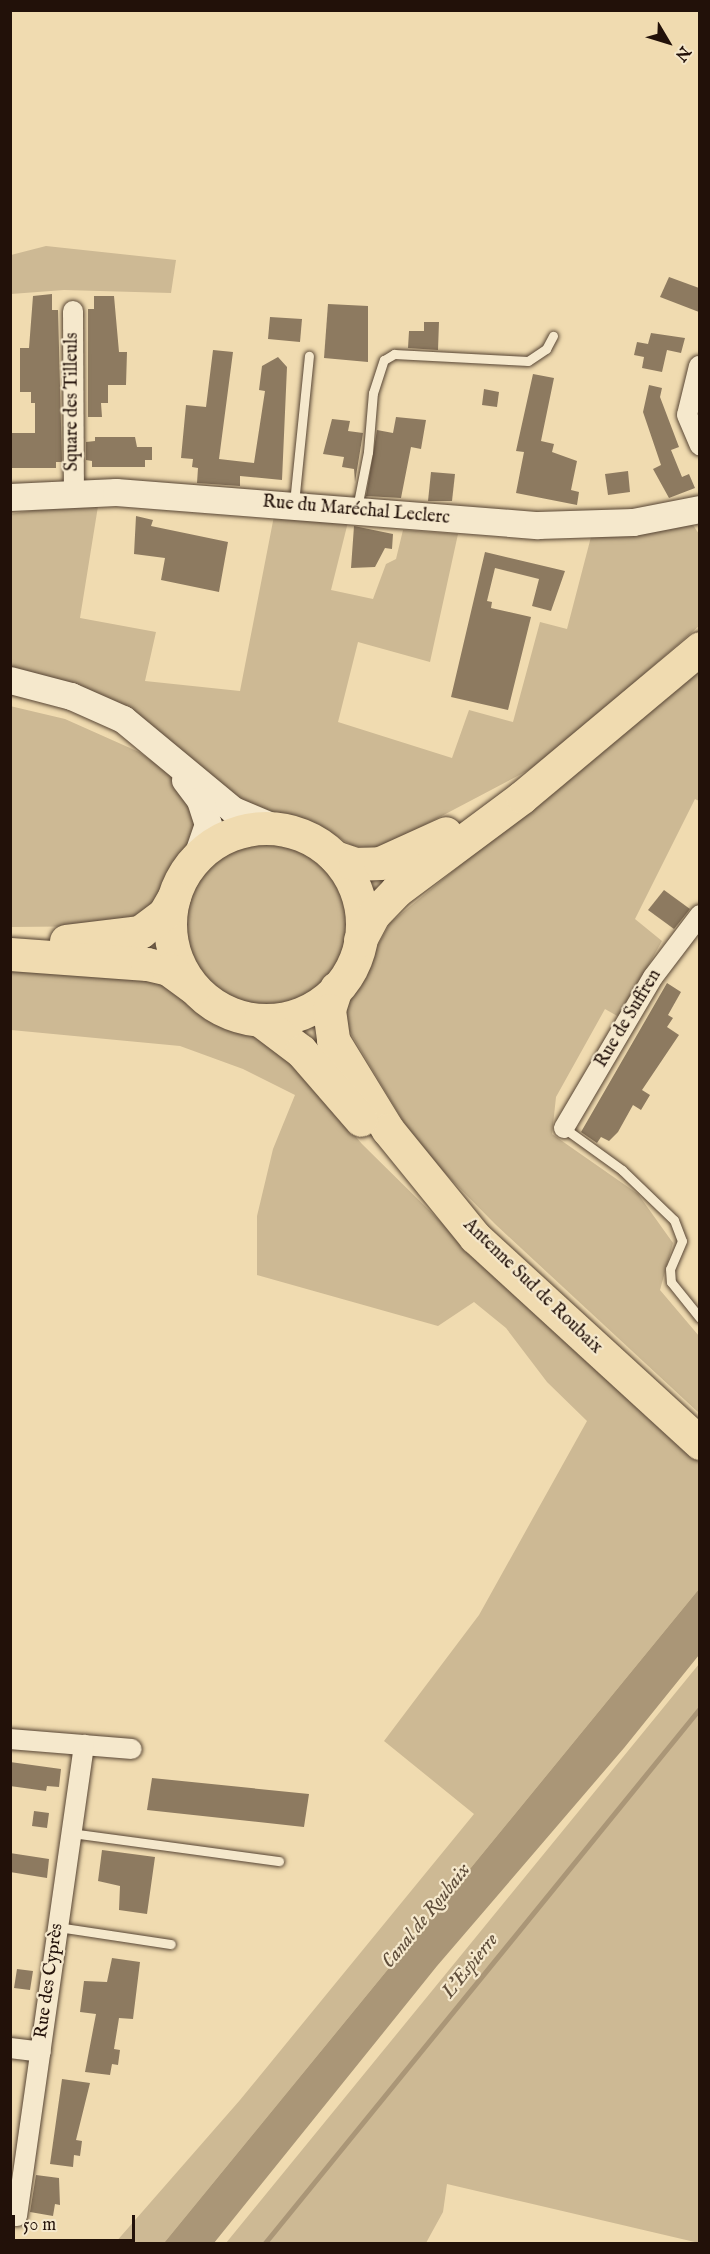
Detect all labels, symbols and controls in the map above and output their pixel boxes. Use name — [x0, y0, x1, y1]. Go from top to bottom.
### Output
north arrow — [638, 12, 698, 72]
text: N — [670, 41, 694, 65]
street label: Square des Tilleuls — [62, 333, 84, 471]
street label: Rue du Maréchal Leclerc — [261, 492, 451, 530]
street label: Rue de Suffren — [591, 966, 667, 1072]
street label: Antenne Sud de Roubaix — [458, 1215, 606, 1359]
water label: Canal de Roubaix — [376, 1859, 476, 1973]
street label: Rue des Cyprès — [31, 1922, 69, 2040]
water label: L'Espierre — [437, 1929, 503, 2003]
scale bar — [15, 2203, 138, 2241]
text: 50 m — [23, 2214, 56, 2237]

